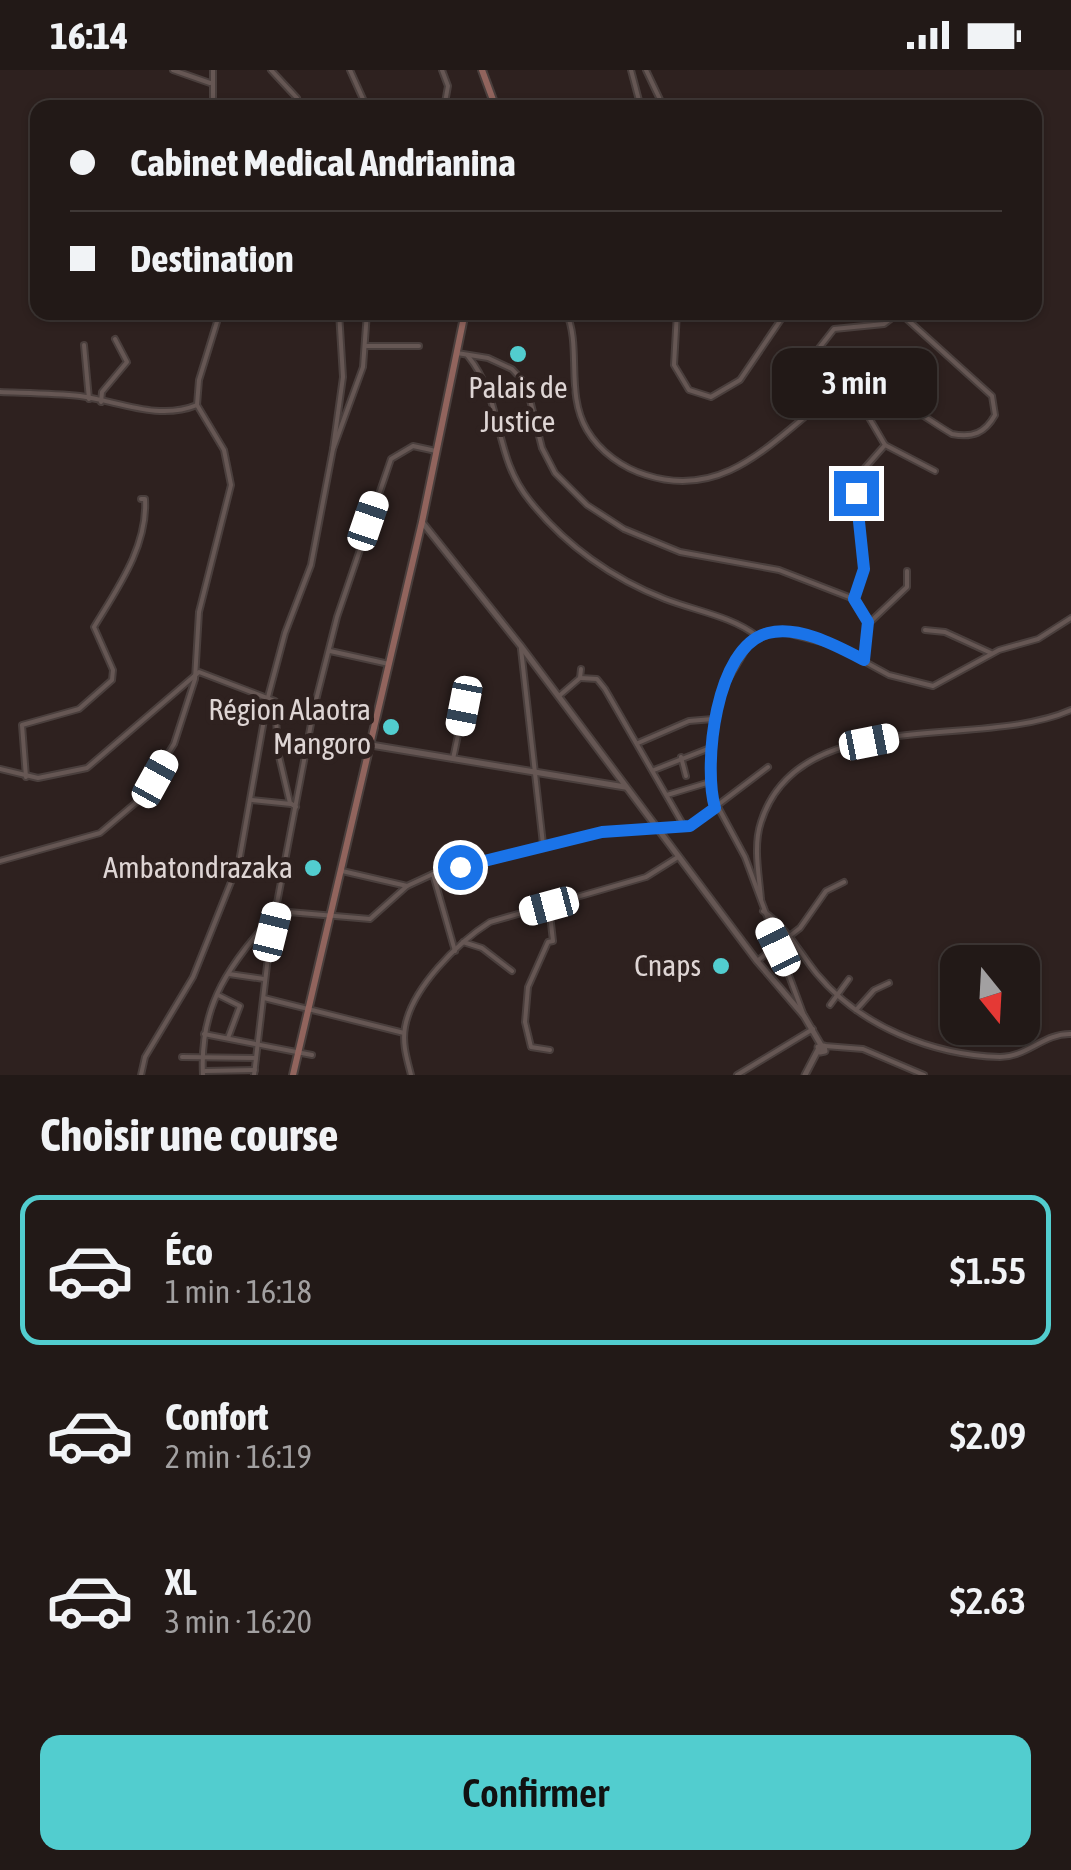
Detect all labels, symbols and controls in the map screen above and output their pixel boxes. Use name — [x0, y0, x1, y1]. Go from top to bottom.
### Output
text: 16:14 — [50, 14, 128, 57]
text: Cabinet Medical Andrianina — [130, 141, 516, 184]
text: Destination — [130, 237, 294, 280]
marker: Palais de Justice — [507, 343, 529, 365]
callout: 3 min — [774, 348, 938, 418]
text: 3 min — [822, 364, 887, 401]
place label: Palais de Justice — [468, 370, 568, 438]
route end — [834, 471, 879, 516]
car — [344, 488, 392, 554]
car — [444, 674, 484, 738]
place label: Région Alaotra Mangoro — [208, 692, 371, 760]
marker: Région Alaotra Mangoro — [380, 716, 402, 738]
car — [837, 722, 901, 762]
car — [127, 745, 183, 813]
route start — [438, 845, 483, 890]
place label: Ambatondrazaka — [103, 850, 293, 884]
marker: Ambatondrazaka — [302, 857, 324, 879]
car — [516, 884, 582, 928]
car — [250, 899, 294, 965]
car — [751, 913, 805, 981]
north arrow — [940, 945, 1040, 1045]
map controls — [940, 945, 1040, 1045]
place label: Cnaps — [634, 948, 701, 982]
marker: Cnaps — [710, 955, 732, 977]
text: Choisir une course — [40, 1109, 339, 1161]
icon: car — [45, 1225, 135, 1315]
text: Éco — [165, 1230, 213, 1273]
text: $1.55 — [950, 1249, 1026, 1292]
text: 1 min · 16:18 — [165, 1273, 312, 1310]
icon: car — [45, 1390, 135, 1480]
text: Confort — [165, 1395, 269, 1438]
text: $2.09 — [950, 1414, 1026, 1457]
text: 2 min · 16:19 — [165, 1438, 312, 1475]
icon: car — [45, 1555, 135, 1645]
text: XL — [165, 1560, 197, 1603]
text: $2.63 — [950, 1579, 1026, 1622]
text: 3 min · 16:20 — [165, 1603, 312, 1640]
button: Confirmer — [40, 1735, 1031, 1850]

